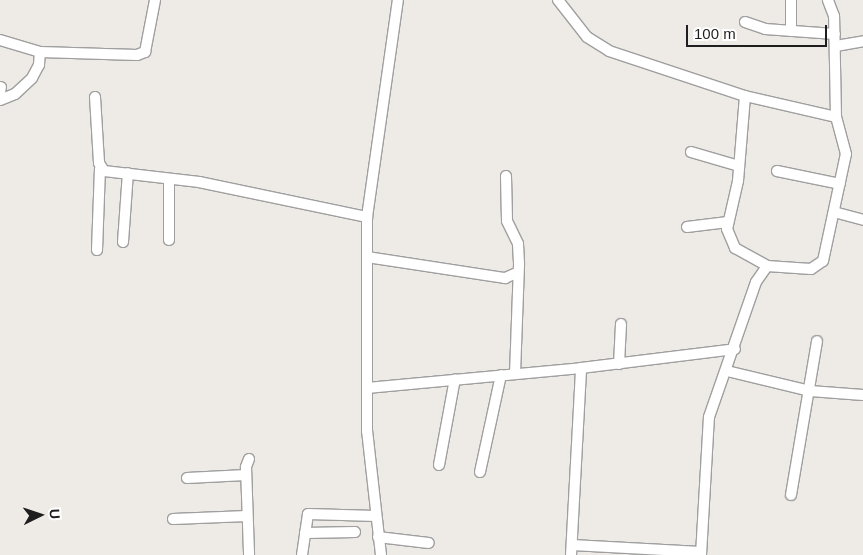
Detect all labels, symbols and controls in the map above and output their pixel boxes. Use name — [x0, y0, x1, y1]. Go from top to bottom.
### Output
scale bar — [688, 15, 829, 47]
text: 100 m — [694, 25, 736, 42]
north arrow — [15, 490, 65, 540]
text: U — [47, 508, 63, 520]

